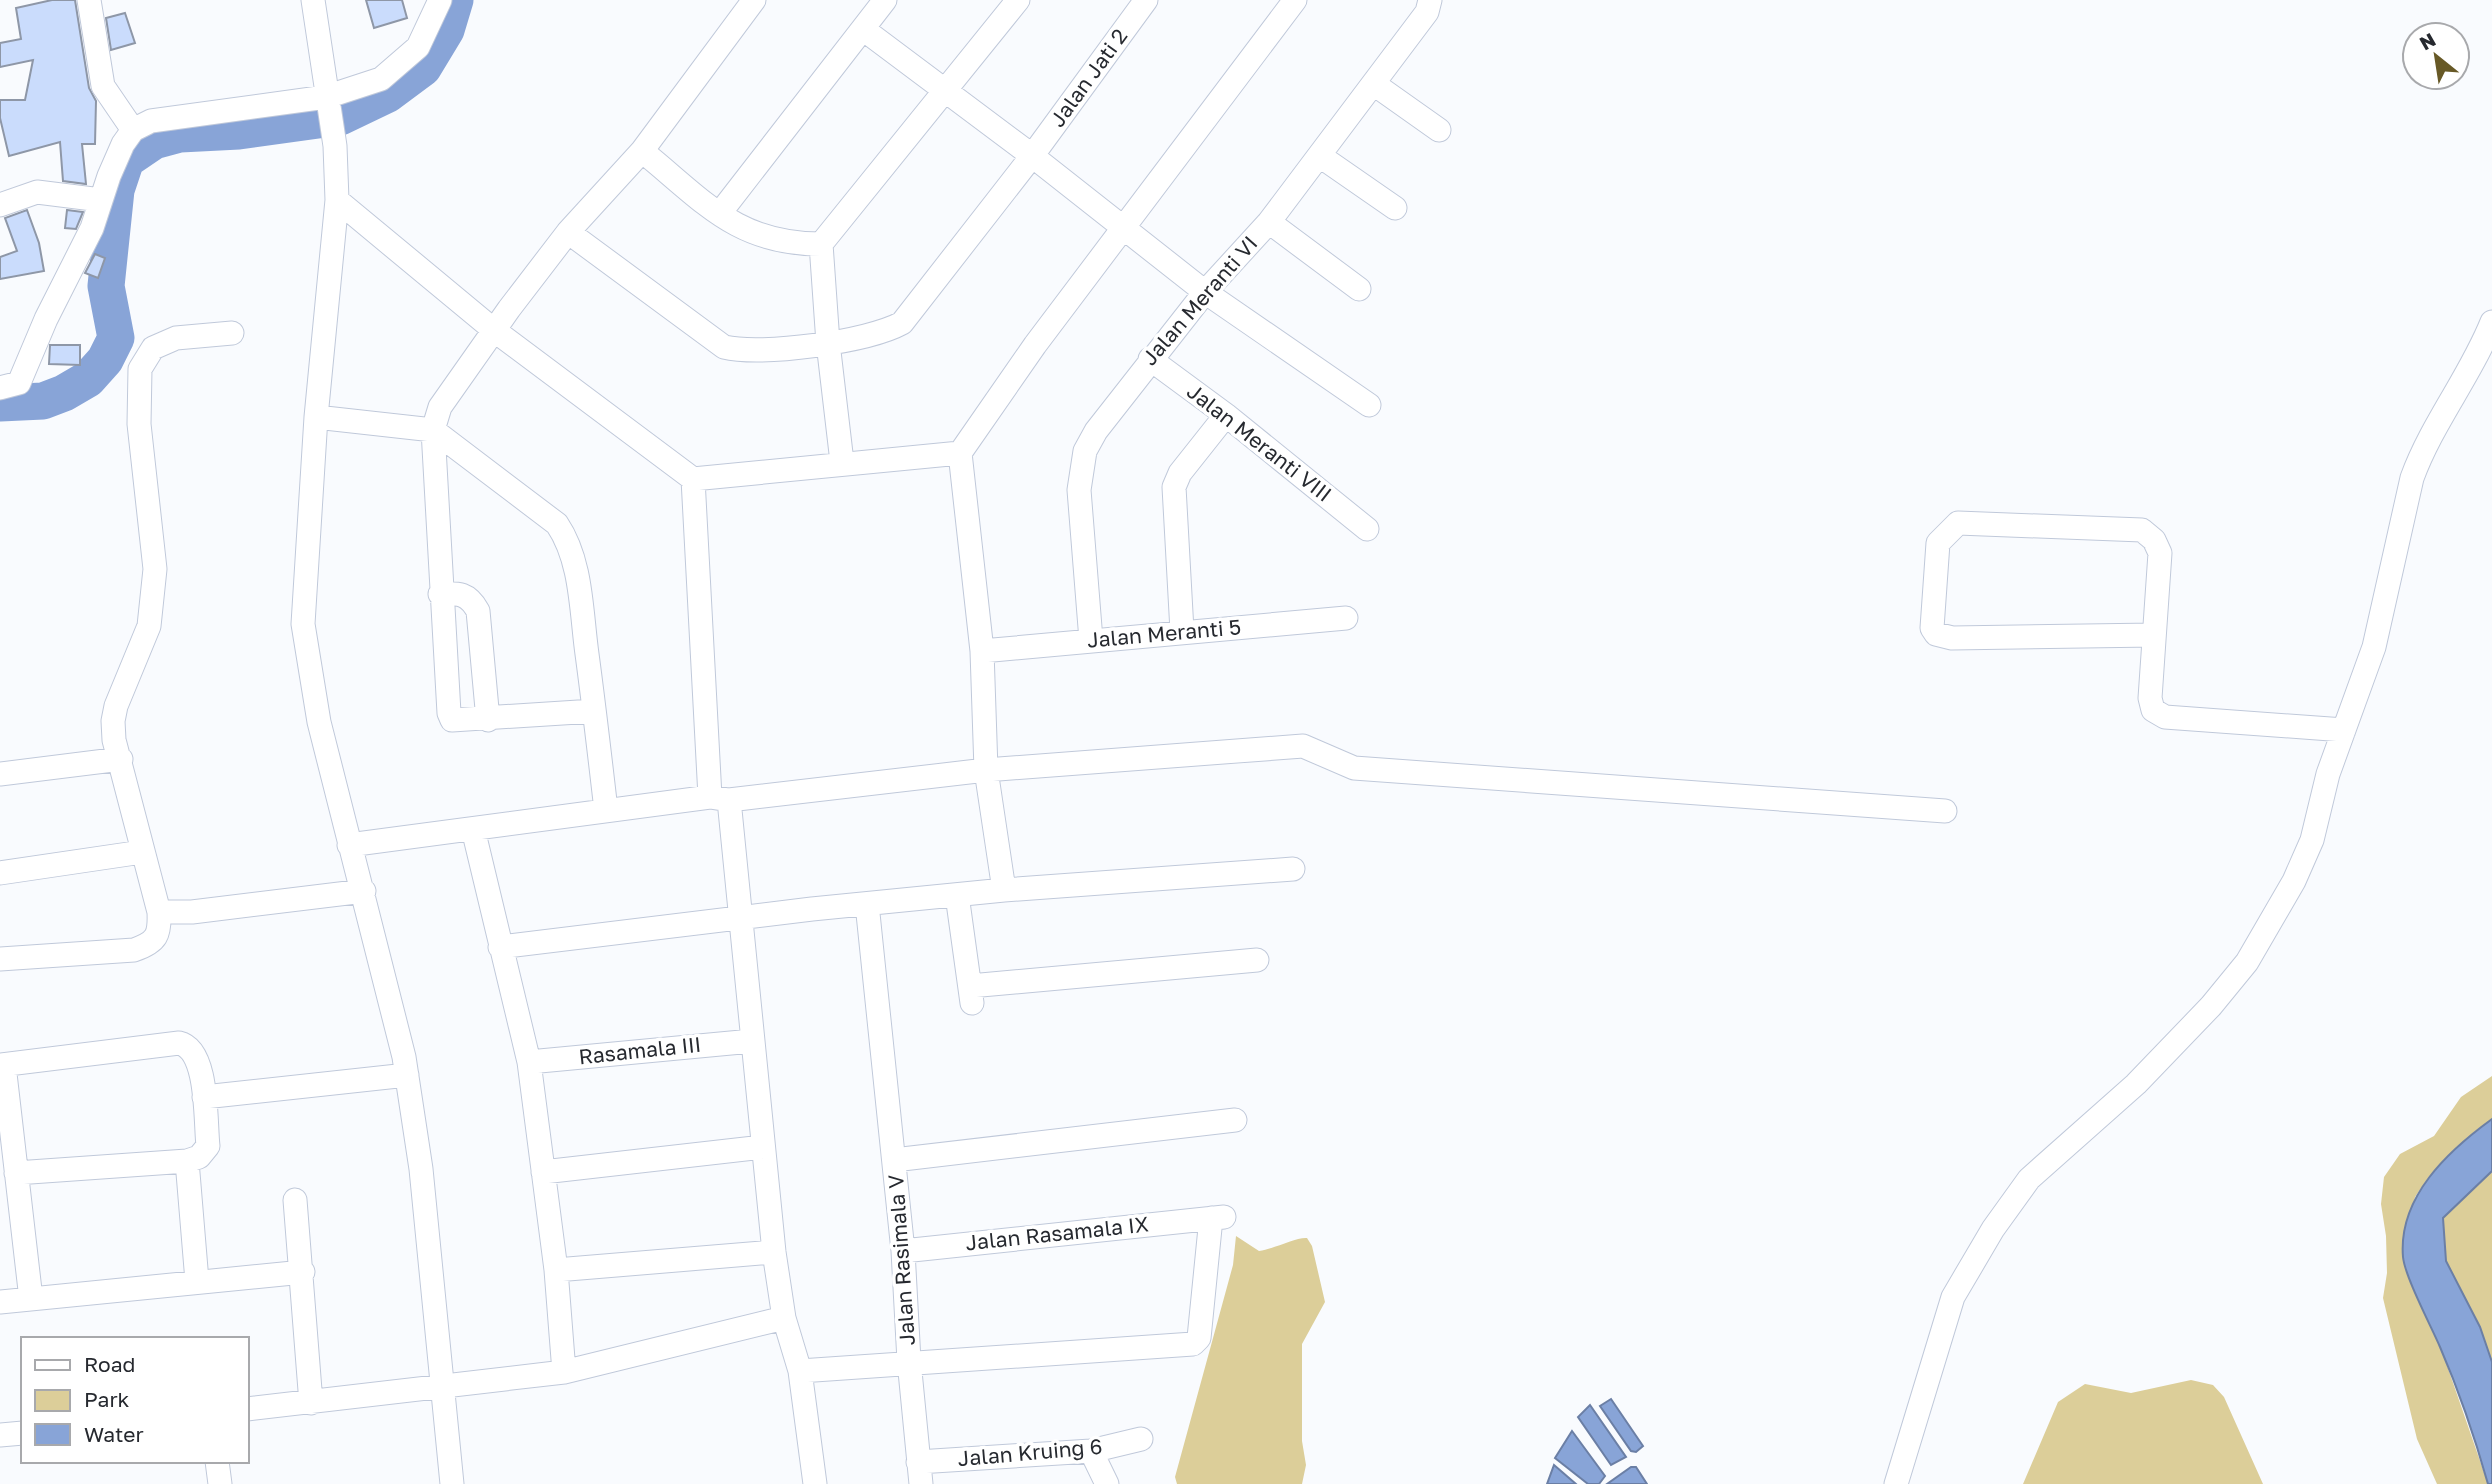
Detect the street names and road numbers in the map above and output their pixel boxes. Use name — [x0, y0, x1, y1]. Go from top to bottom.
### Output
street label: Jalan Jati 2 — [1044, 23, 1133, 132]
street label: Jalan Meranti VI — [1136, 230, 1263, 370]
street label: Jalan Meranti VIII — [1182, 378, 1337, 507]
street label: Jalan Meranti 5 — [1086, 613, 1242, 653]
street label: Rasamala III — [577, 1031, 702, 1069]
street label: Jalan Rasimala V — [882, 1174, 920, 1346]
street label: Jalan Rasamala IX — [964, 1210, 1150, 1256]
street label: Jalan Kruing 6 — [957, 1433, 1103, 1471]

